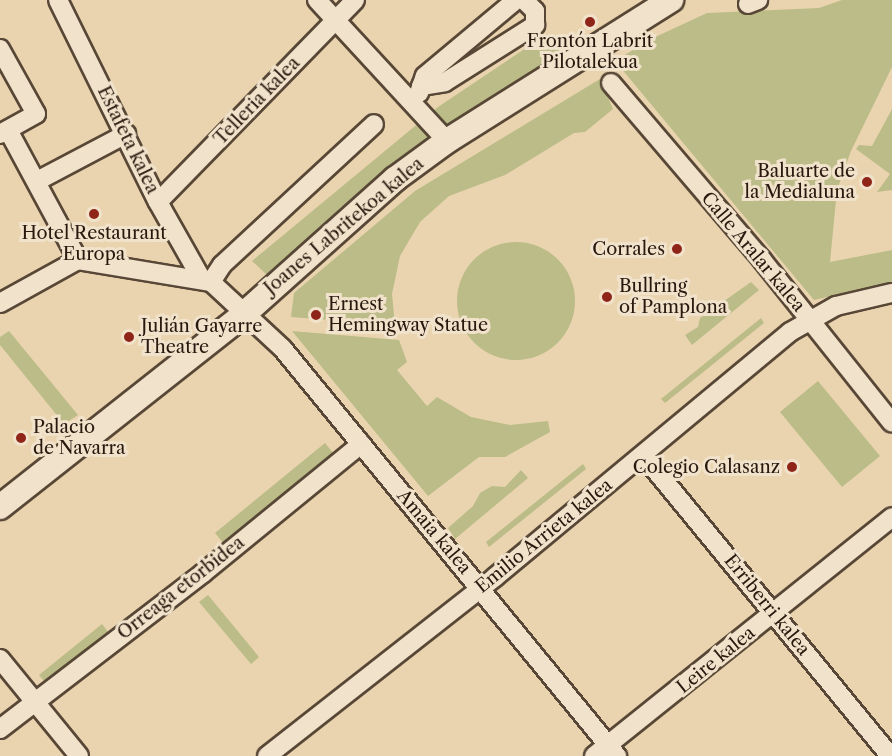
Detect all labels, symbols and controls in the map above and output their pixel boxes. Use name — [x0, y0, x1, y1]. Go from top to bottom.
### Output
marker: Frontón Labrit Pilotalekua — [583, 15, 597, 29]
place label: Frontón Labrit Pilotalekua — [527, 31, 653, 74]
street label: Telleria kalea — [209, 52, 305, 150]
street label: Estafeta kalea — [93, 83, 163, 197]
street label: Joanes Labritekoa kalea — [260, 153, 428, 299]
place label: Baluarte de la Medialuna — [744, 161, 855, 204]
marker: Baluarte de la Medialuna — [860, 175, 874, 189]
street label: Calle Aralar kalea — [696, 187, 810, 317]
marker: Hotel Restaurant Europa — [87, 207, 101, 221]
place label: Hotel Restaurant Europa — [21, 223, 167, 266]
place label: Corrales — [592, 238, 665, 260]
marker: Corrales — [670, 242, 684, 256]
place label: Bullring of Pamplona — [619, 276, 727, 318]
marker: Bullring of Pamplona — [600, 290, 614, 304]
place label: Ernest Hemingway Statue — [328, 294, 489, 336]
marker: Ernest Hemingway Statue — [309, 308, 323, 322]
place label: Julián Gayarre Theatre — [141, 316, 262, 358]
marker: Julián Gayarre Theatre — [122, 330, 136, 344]
place label: Palacio de Navarra — [33, 417, 126, 460]
marker: Palacio de Navarra — [14, 431, 28, 445]
place label: Colegio Calasanz — [633, 456, 780, 478]
marker: Colegio Calasanz — [785, 460, 799, 474]
street label: Emilio Arrieta kalea — [471, 474, 617, 598]
street label: Amaia kalea — [392, 485, 476, 579]
street label: Orreaga etorbidea — [113, 532, 249, 644]
street label: Erriberri kalea — [720, 550, 814, 660]
street label: Leire kalea — [673, 622, 759, 698]

